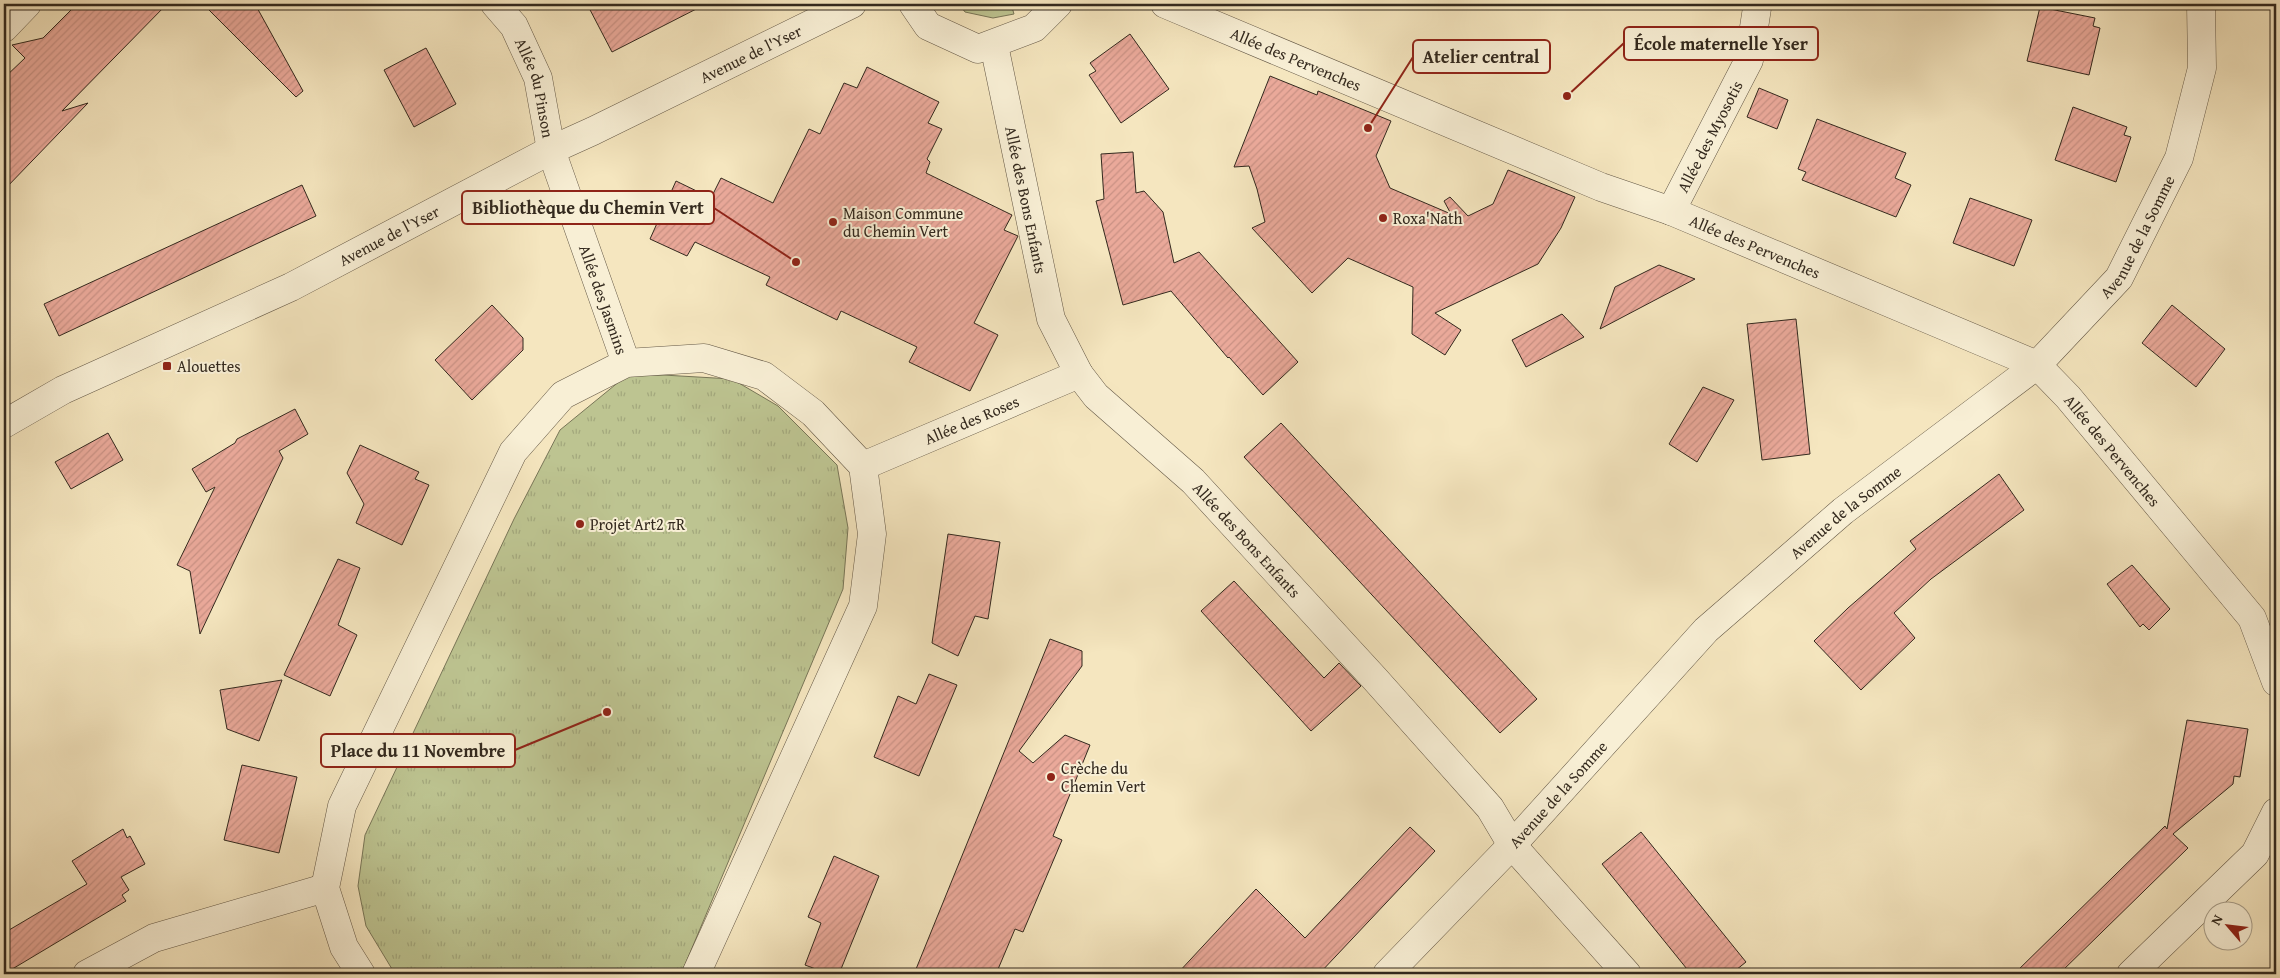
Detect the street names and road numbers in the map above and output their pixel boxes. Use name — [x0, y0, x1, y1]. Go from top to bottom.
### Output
street label: Avenue de l'Yser — [696, 18, 806, 89]
street label: Allée des Pervenches — [1227, 21, 1365, 97]
street label: Allée du Pinson — [509, 34, 561, 140]
street label: Allée des Myosotis — [1671, 76, 1748, 197]
street label: Allée des Bons Enfants — [999, 124, 1053, 276]
street label: Avenue de la Somme — [2094, 171, 2181, 304]
street label: Avenue de l'Yser — [334, 199, 444, 272]
street label: Allée des Pervenches — [1686, 208, 1824, 285]
street label: Allée des Jasmins — [573, 241, 634, 358]
street label: Allée des Roses — [920, 389, 1023, 451]
street label: Allée des Pervenches — [2059, 389, 2166, 512]
street label: Avenue de la Somme — [1784, 459, 1906, 564]
street label: Allée des Bons Enfants — [1187, 476, 1307, 603]
street label: Avenue de la Somme — [1503, 735, 1613, 853]

